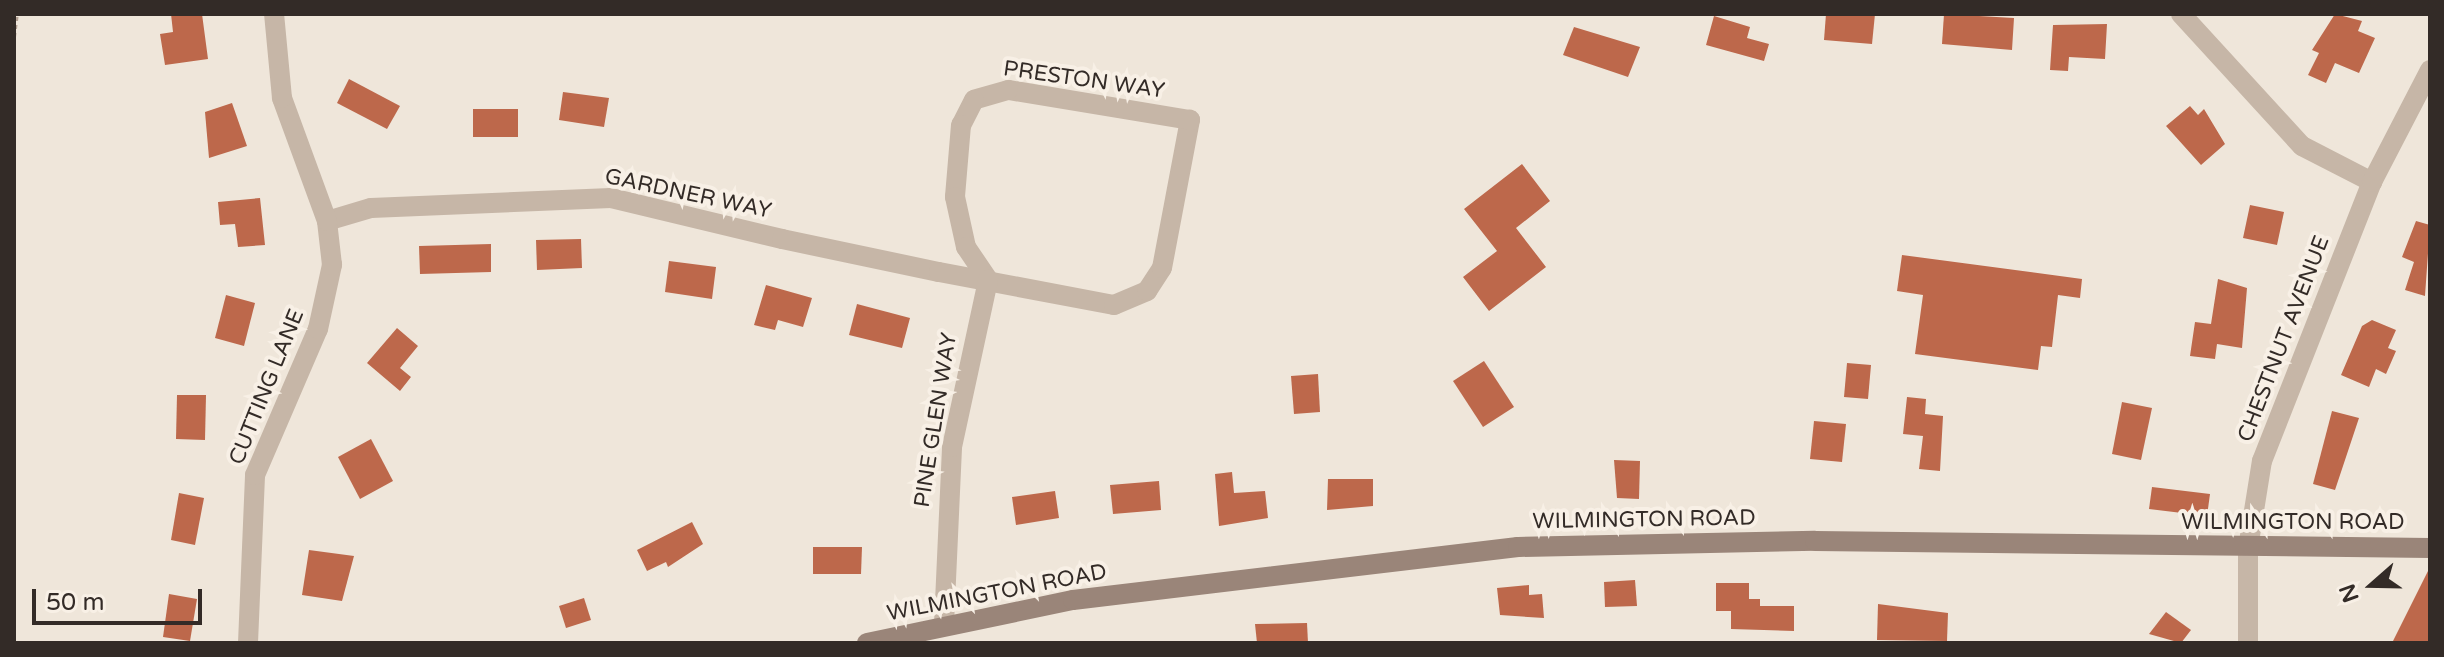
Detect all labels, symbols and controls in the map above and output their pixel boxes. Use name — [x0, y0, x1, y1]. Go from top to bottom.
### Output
street label: PRESTON WAY — [1002, 56, 1166, 104]
street label: GARDNER WAY — [602, 163, 774, 225]
street label: CHESTNUT AVENUE — [2232, 232, 2336, 446]
street label: CUTTING LANE — [224, 305, 310, 469]
street label: PINE GLEN WAY — [909, 331, 963, 509]
street label: WILMINGTON ROAD — [1532, 505, 1756, 535]
street label: WILMINGTON ROAD — [2181, 510, 2405, 536]
north arrow — [2332, 545, 2412, 625]
street label: WILMINGTON ROAD — [885, 559, 1109, 627]
scale bar — [36, 573, 206, 623]
text: N — [2334, 580, 2365, 606]
text: 50 m — [46, 588, 104, 617]

